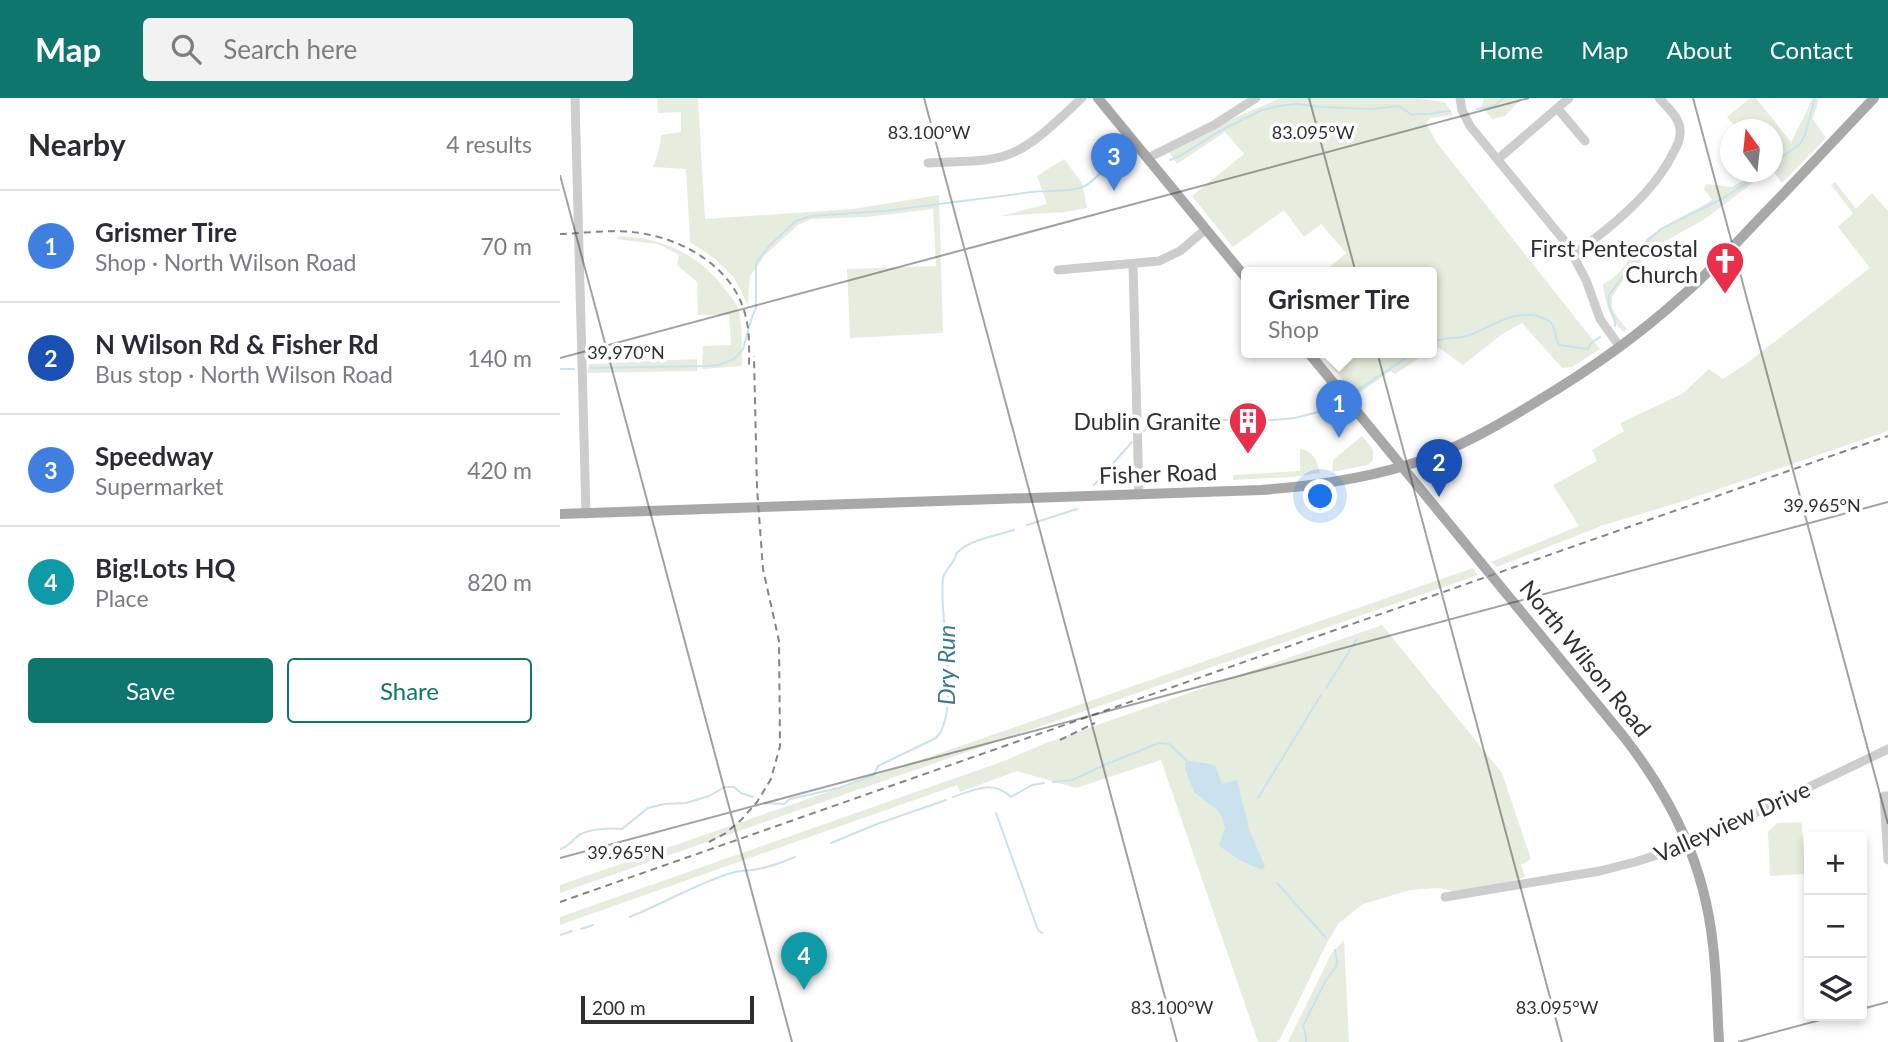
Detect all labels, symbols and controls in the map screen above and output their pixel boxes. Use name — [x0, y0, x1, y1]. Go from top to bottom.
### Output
search box — [143, 18, 633, 81]
text: Map — [35, 29, 101, 69]
icon: search — [167, 30, 205, 68]
text: Search here — [223, 33, 357, 65]
text: Home — [1479, 35, 1543, 64]
text: Map — [1581, 35, 1629, 64]
text: About — [1667, 35, 1732, 64]
text: Contact — [1770, 35, 1853, 64]
north arrow — [1720, 119, 1783, 182]
text: 83.100°W — [888, 121, 971, 143]
text: 83.095°W — [1272, 121, 1355, 143]
text: Nearby — [28, 126, 126, 162]
text: 4 results — [446, 130, 532, 158]
pin: 3 — [1091, 133, 1137, 191]
text: Grismer Tire — [95, 216, 237, 248]
text: 1 — [44, 232, 58, 260]
text: 70 m — [481, 232, 532, 260]
place label: First Pentecostal Church — [1530, 234, 1698, 288]
church icon: First Pentecostal Church — [1704, 240, 1746, 295]
text: Shop · North Wilson Road — [95, 248, 357, 276]
popup — [1241, 267, 1437, 358]
text: Grismer Tire — [1268, 283, 1410, 315]
text: Shop — [1268, 315, 1319, 343]
text: N Wilson Rd & Fisher Rd — [95, 328, 379, 360]
text: 39.970°N — [587, 341, 665, 363]
text: 2 — [44, 344, 58, 372]
text: 140 m — [467, 344, 532, 372]
text: Bus stop · North Wilson Road — [95, 360, 393, 388]
pin: 1 — [1316, 380, 1362, 438]
building icon: Dublin Granite — [1227, 400, 1269, 455]
place label: Dublin Granite — [1073, 407, 1221, 435]
pin: 2 — [1416, 439, 1462, 497]
text: Speedway — [95, 440, 214, 472]
text: 3 — [44, 456, 58, 484]
text: 420 m — [467, 456, 532, 484]
street label: Fisher Road — [1098, 457, 1218, 489]
text: Supermarket — [95, 472, 224, 500]
your location — [1303, 479, 1337, 513]
text: 39.965°N — [1783, 494, 1861, 516]
text: Big!Lots HQ — [95, 552, 236, 584]
text: 4 — [44, 568, 58, 596]
text: 820 m — [467, 568, 532, 596]
street label: North Wilson Road — [1514, 574, 1658, 742]
text: Place — [95, 584, 149, 612]
water label: Dry Run — [931, 625, 960, 705]
button: Save — [28, 658, 273, 723]
button: Share — [287, 658, 532, 723]
street label: Valleyview Drive — [1650, 774, 1814, 868]
map controls — [1804, 832, 1867, 1021]
button: + — [1804, 832, 1867, 895]
text: 39.965°N — [587, 841, 665, 863]
button: − — [1804, 895, 1867, 958]
pin: 4 — [781, 932, 827, 990]
button: layers — [1804, 958, 1867, 1021]
scale bar — [581, 993, 754, 1025]
text: 200 m — [592, 996, 646, 1019]
text: 83.100°W — [1131, 996, 1214, 1018]
text: 83.095°W — [1516, 996, 1599, 1018]

